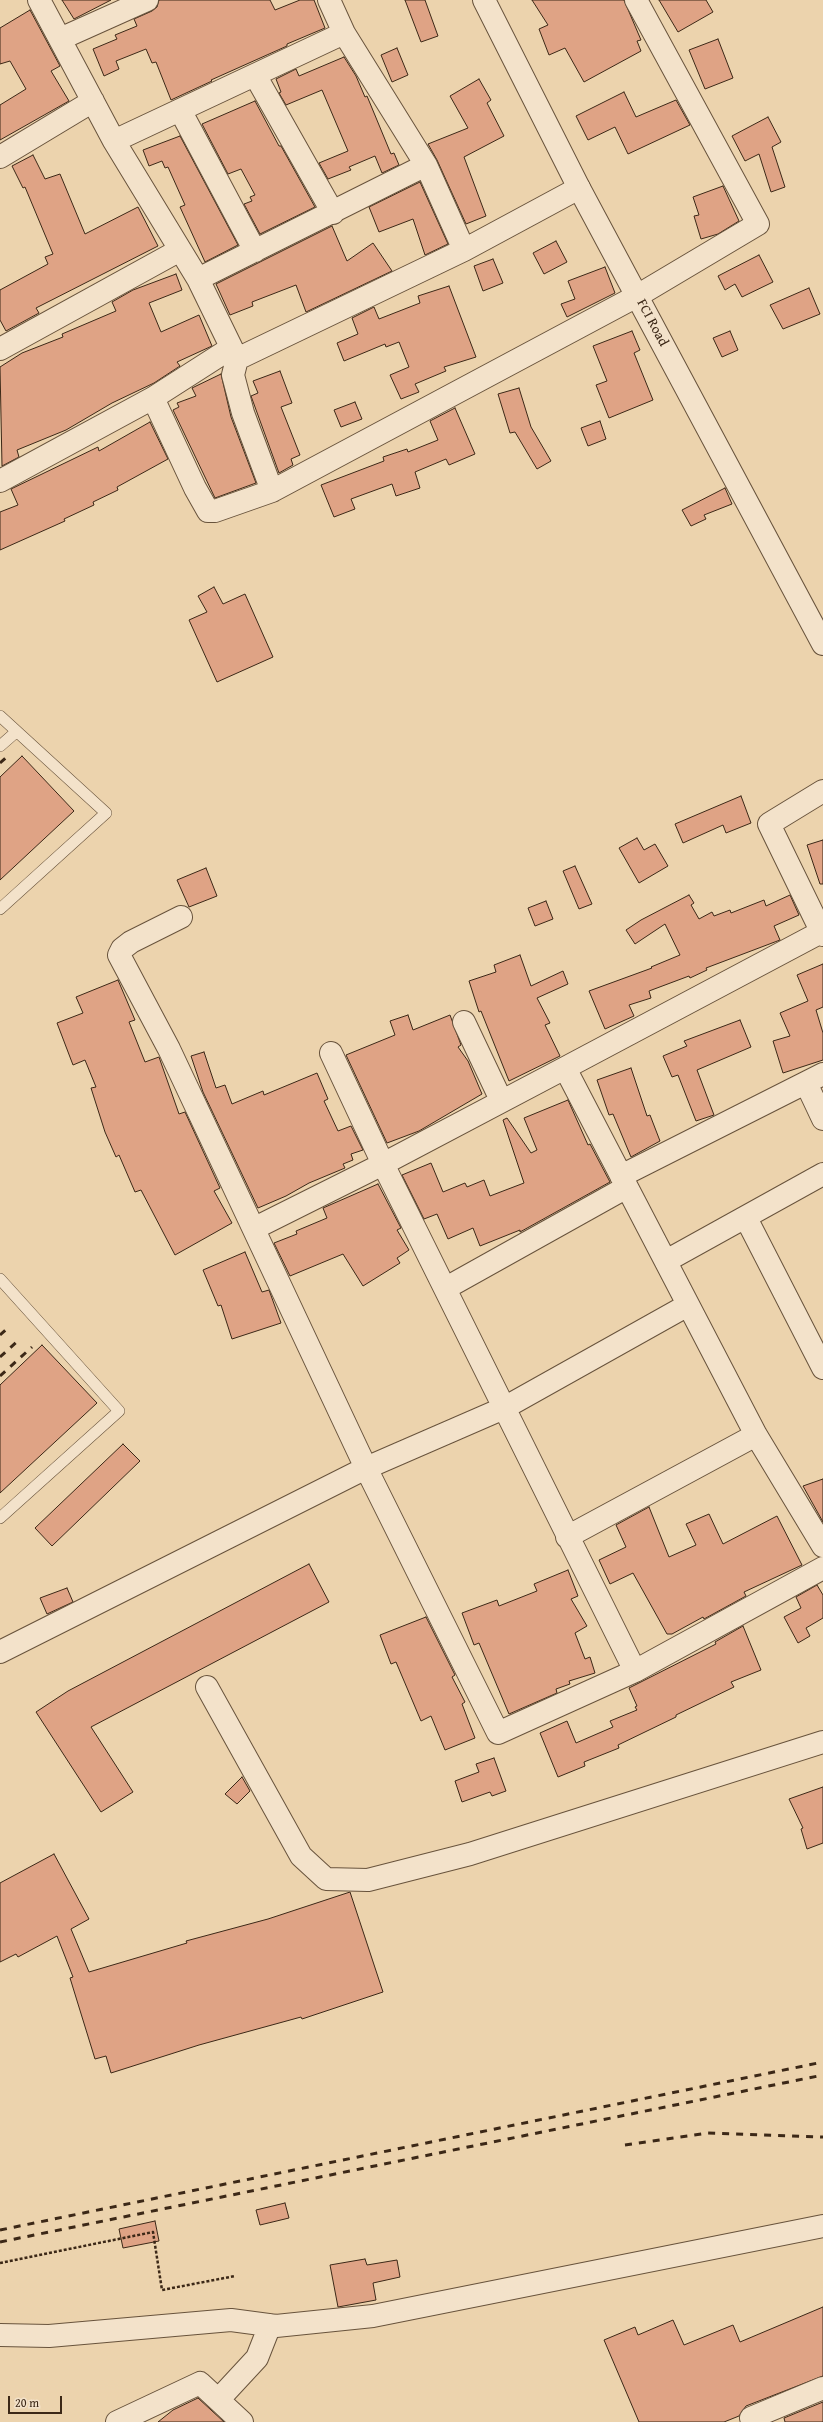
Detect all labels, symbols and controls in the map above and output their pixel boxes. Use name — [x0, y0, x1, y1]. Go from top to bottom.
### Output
street label: FCI Road — [633, 296, 671, 350]
scale bar — [10, 2388, 64, 2414]
text: 20 m — [15, 2394, 39, 2411]

